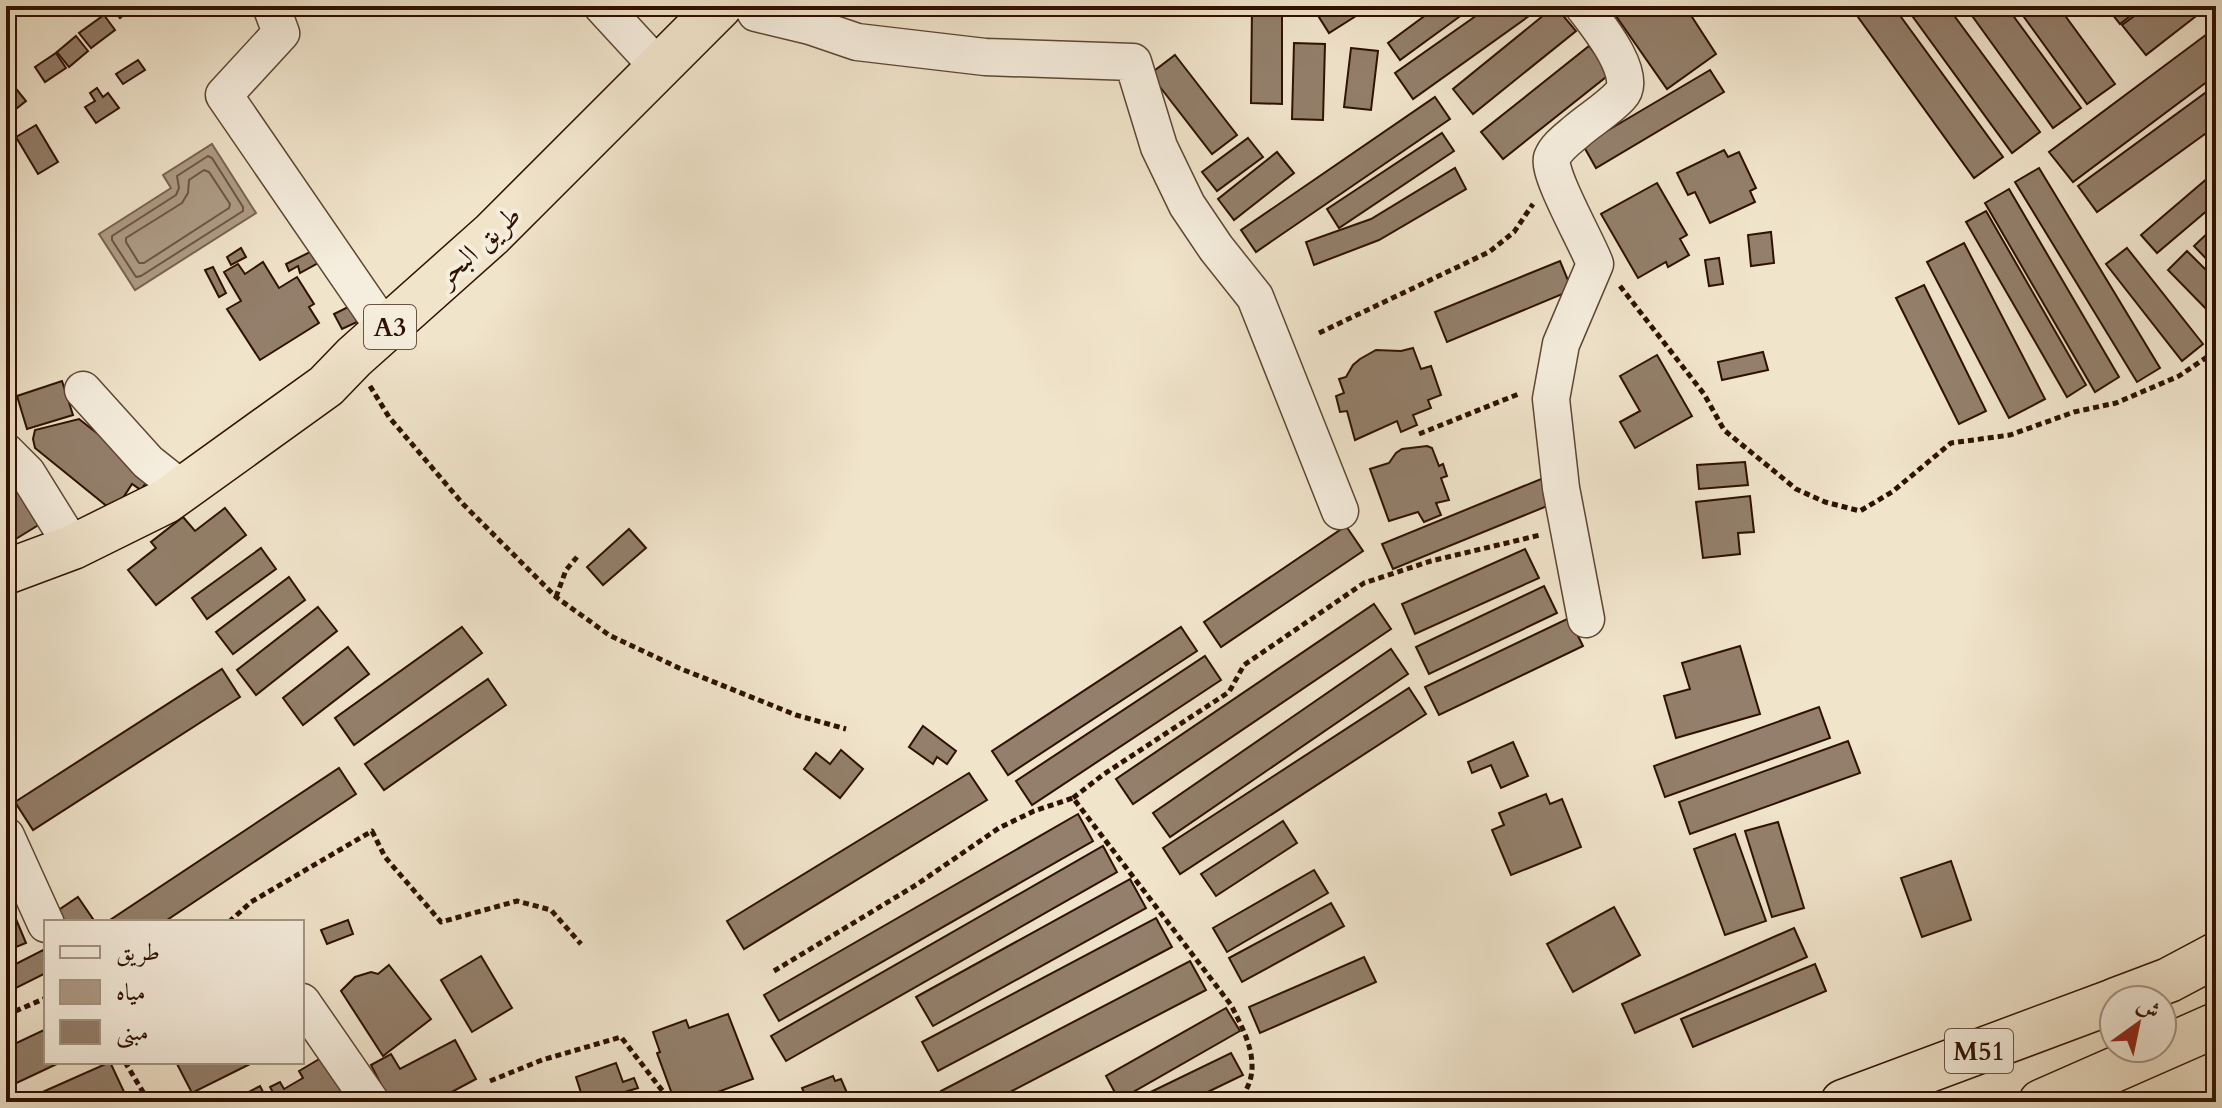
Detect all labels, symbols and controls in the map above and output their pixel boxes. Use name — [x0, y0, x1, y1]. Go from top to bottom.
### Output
street label: طريق البحر — [426, 197, 529, 297]
road number: A3 — [364, 305, 416, 349]
legend — [44, 920, 304, 1064]
text: طريق — [116, 936, 160, 969]
text: مياه — [116, 976, 146, 1009]
north arrow — [2098, 984, 2178, 1064]
text: ش — [2131, 990, 2166, 1027]
text: مبنى — [116, 1016, 149, 1049]
road number: M51 — [1945, 1029, 2013, 1073]

